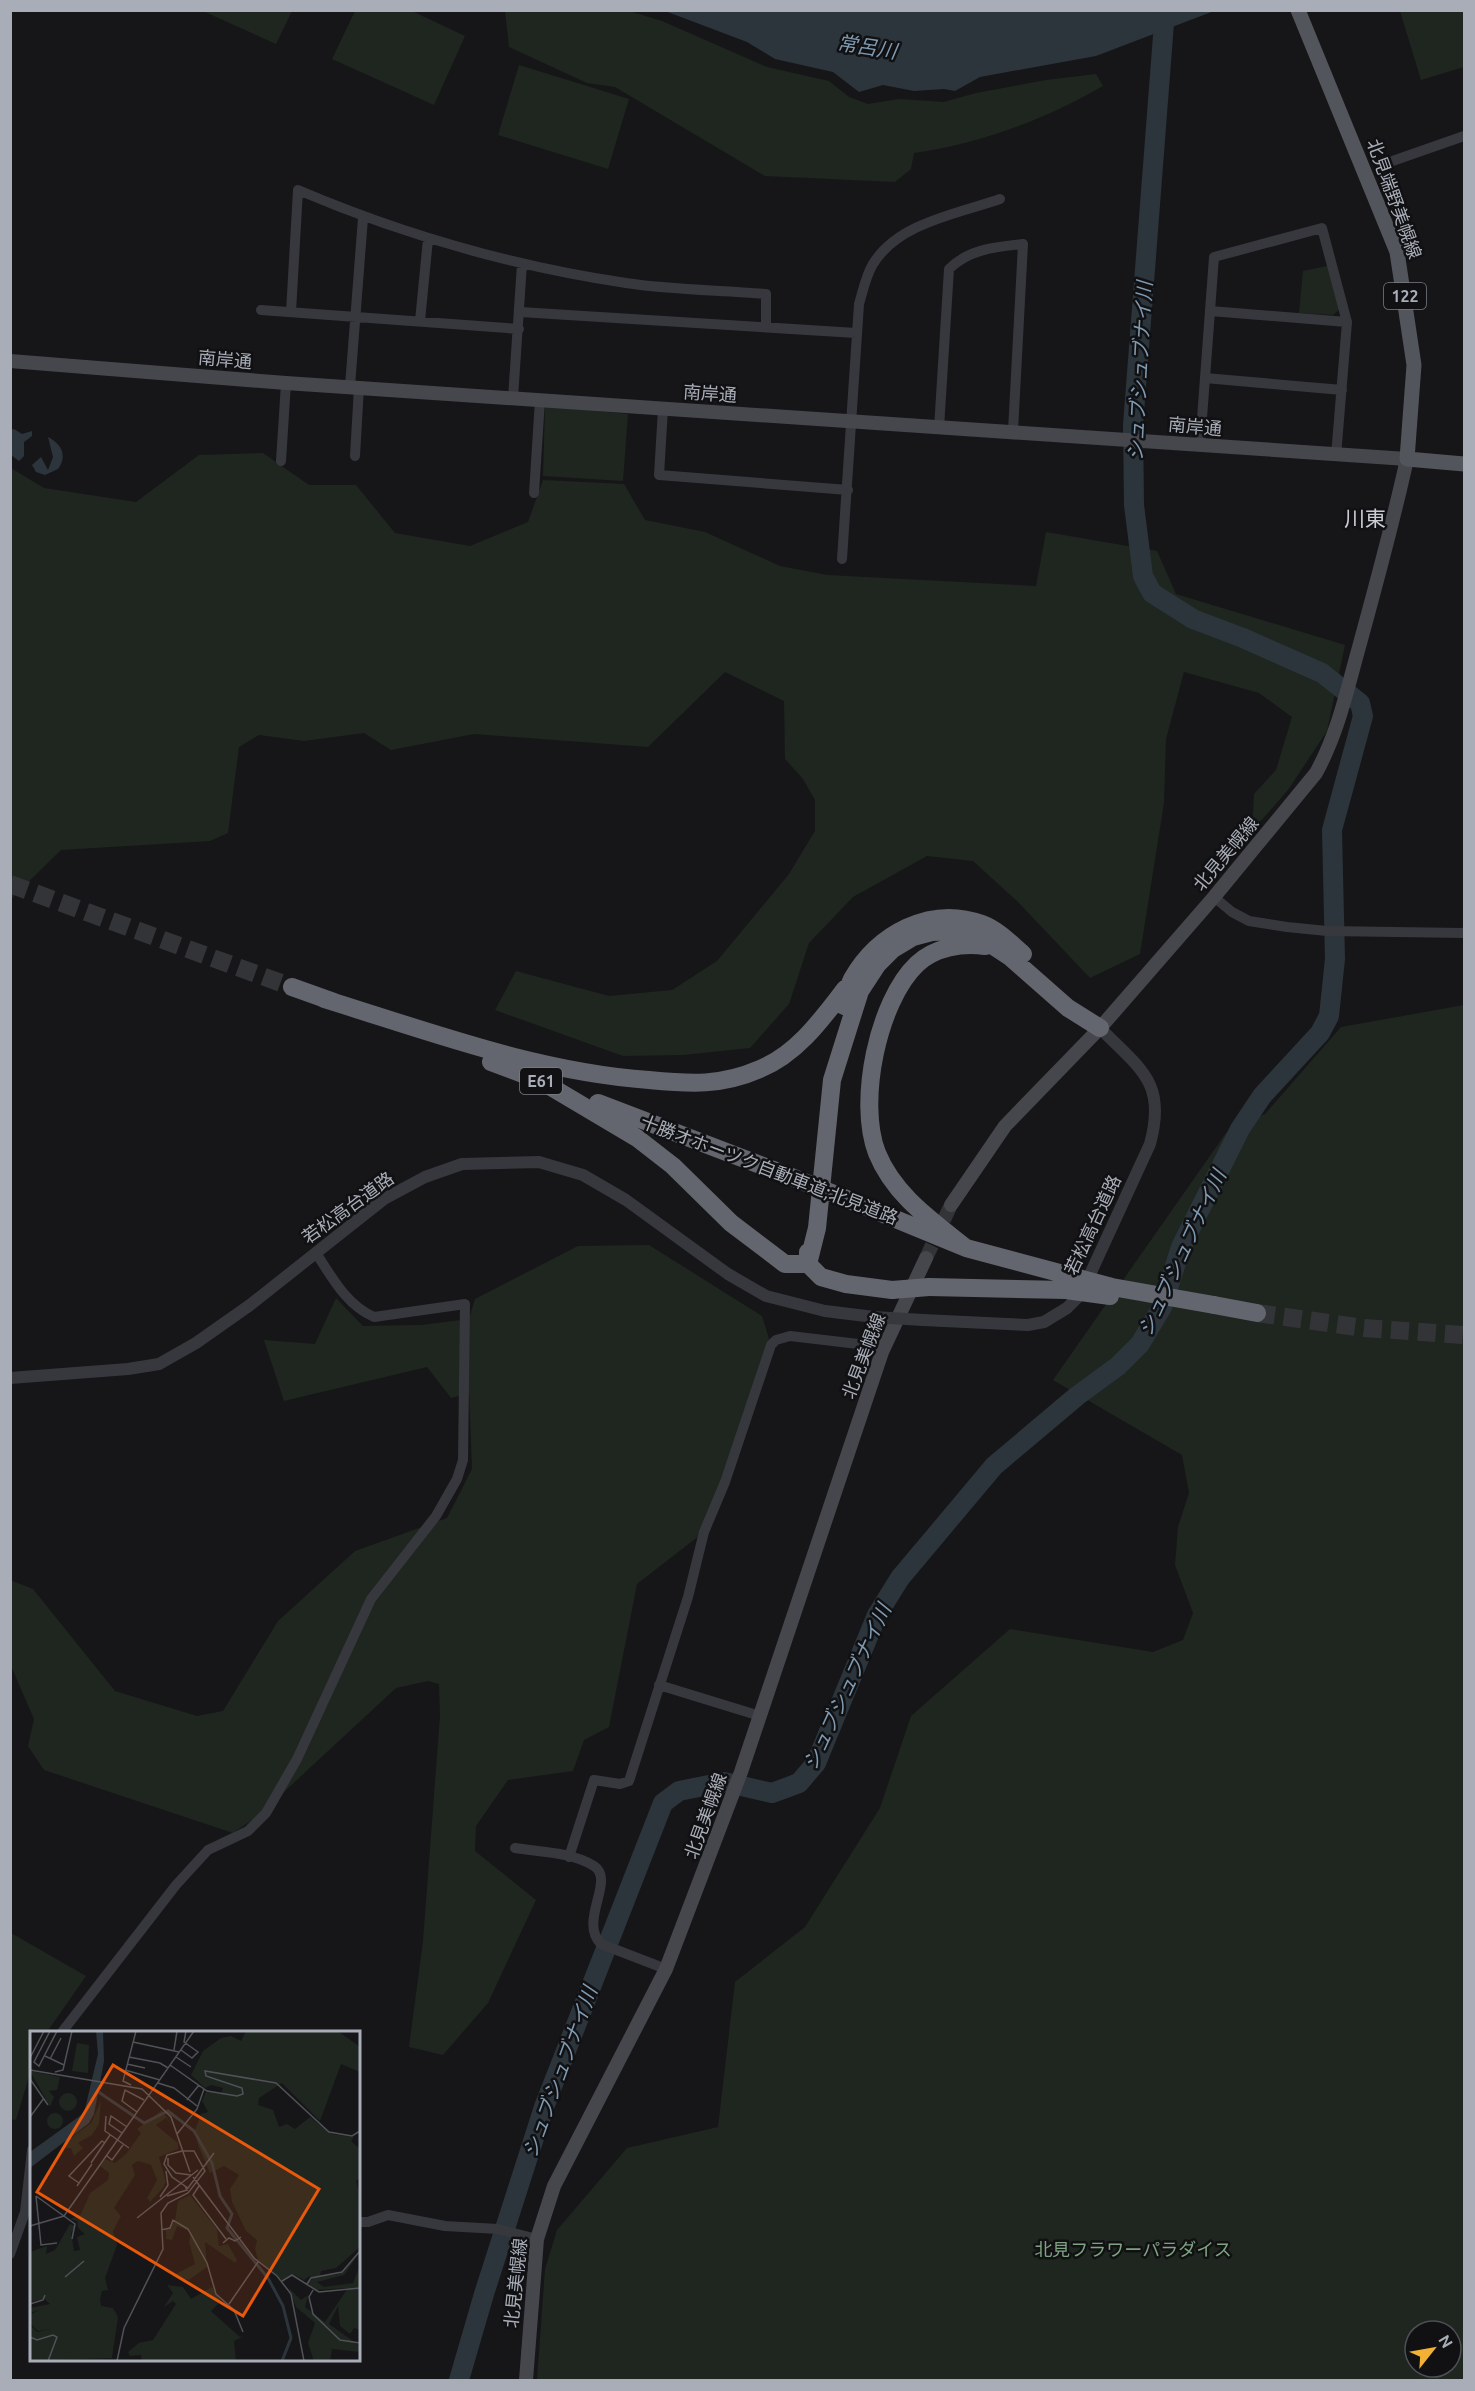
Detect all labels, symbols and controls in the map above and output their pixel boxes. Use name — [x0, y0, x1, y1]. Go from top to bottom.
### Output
water label: 常呂川 — [836, 30, 900, 63]
street label: 北見端野美幌線 — [1364, 136, 1426, 261]
water label: シュブシュブナイ川 — [1123, 278, 1156, 461]
road number: 122 — [1384, 283, 1426, 309]
street label: 南岸通 — [197, 347, 253, 371]
street label: 南岸通 — [682, 381, 738, 405]
street label: 南岸通 — [1167, 414, 1223, 438]
district label: 川東 — [1344, 506, 1386, 530]
street label: 北見美幌線 — [1189, 812, 1262, 894]
road number: E61 — [520, 1068, 562, 1094]
street label: 十勝オホーツク自動車道;北見道路 — [638, 1111, 901, 1228]
water label: シュブシュブナイ川 — [1133, 1165, 1231, 1339]
street label: 若松高台道路 — [298, 1167, 397, 1247]
street label: 若松高台道路 — [1060, 1171, 1124, 1278]
street label: 北見美幌線 — [838, 1310, 889, 1401]
water label: シュブシュブナイ川 — [798, 1599, 896, 1773]
street label: 北見美幌線 — [680, 1770, 730, 1861]
water label: シュブシュブナイ川 — [518, 1981, 602, 2160]
inset map — [30, 2031, 360, 2361]
street label: 北見美幌線 — [500, 2237, 530, 2329]
park label: 北見フラワーパラダイス — [1034, 2239, 1232, 2259]
north arrow — [1403, 2319, 1463, 2379]
text: N — [1435, 2332, 1457, 2351]

